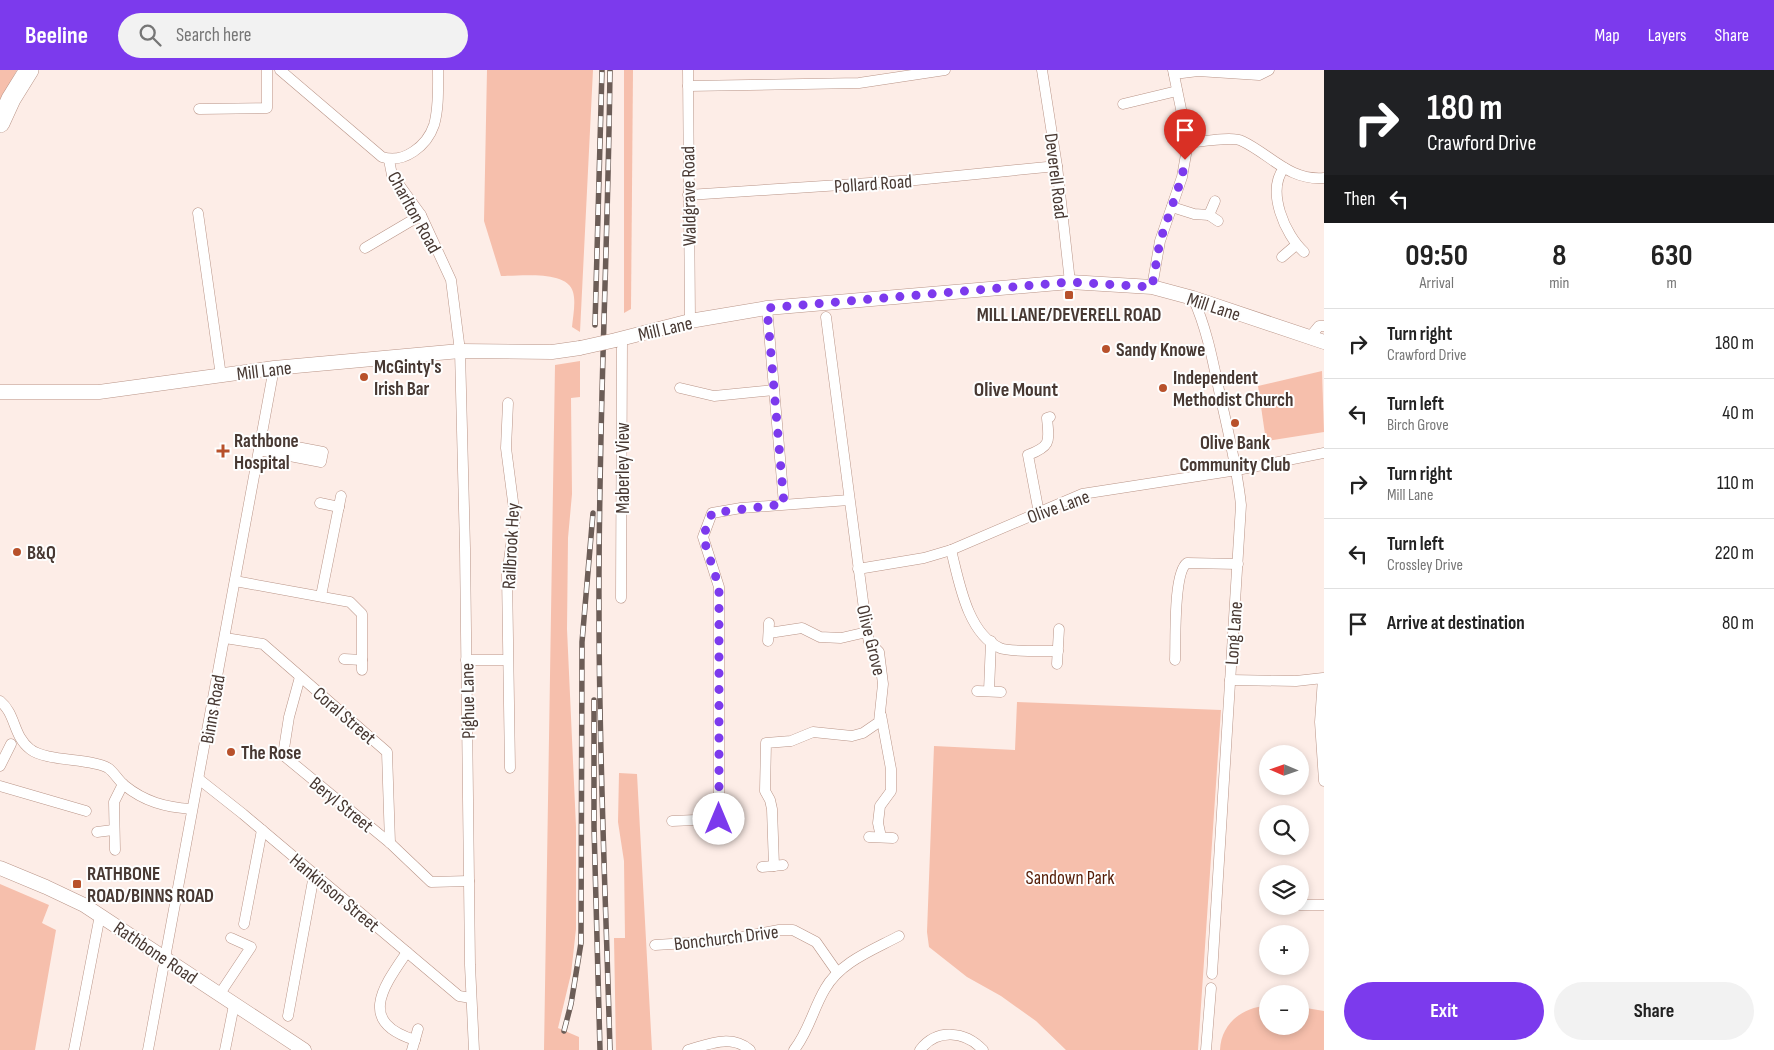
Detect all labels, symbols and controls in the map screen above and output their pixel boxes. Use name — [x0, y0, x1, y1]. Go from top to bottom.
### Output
search box — [118, 13, 468, 58]
text: Beeline — [25, 21, 88, 50]
icon: search — [136, 21, 164, 49]
text: Search here — [176, 24, 251, 47]
text: Map — [1595, 25, 1620, 46]
text: Layers — [1648, 25, 1687, 46]
text: Share — [1715, 25, 1749, 46]
text: 180 m — [1427, 87, 1503, 130]
icon: right — [1344, 90, 1409, 155]
pin — [1164, 109, 1206, 160]
icon: arrive — [1171, 116, 1199, 144]
text: Crawford Drive — [1427, 130, 1536, 157]
street label: Deverell Road — [1039, 132, 1072, 220]
street label: Waldgrave Road — [677, 146, 702, 246]
street label: Charlton Road — [382, 168, 446, 258]
street label: Pollard Road — [833, 170, 913, 199]
icon: left — [1385, 185, 1413, 213]
text: Then — [1344, 188, 1375, 211]
text: 09:50 — [1405, 238, 1468, 274]
text: 8 — [1552, 238, 1566, 274]
text: 630 — [1651, 238, 1693, 274]
text: Arrival — [1419, 274, 1454, 293]
text: min — [1549, 274, 1569, 293]
text: m — [1667, 274, 1677, 293]
street label: Mill Lane — [1184, 288, 1243, 327]
marker: MILL LANE/DEVERELL ROAD — [1063, 289, 1075, 301]
place label: MILL LANE/DEVERELL ROAD — [977, 304, 1161, 327]
street label: Mill Lane — [636, 312, 695, 347]
text: Turn right — [1387, 323, 1452, 346]
icon: right — [1344, 330, 1372, 358]
text: 180 m — [1715, 332, 1754, 355]
place label: Sandy Knowe — [1116, 339, 1205, 362]
marker: Sandy Knowe — [1100, 343, 1112, 355]
text: Crawford Drive — [1387, 346, 1467, 365]
place label: McGinty's Irish Bar — [374, 356, 441, 401]
street label: Mill Lane — [235, 357, 293, 386]
place label: Independent Methodist Church — [1173, 367, 1293, 412]
marker: McGinty's Irish Bar — [358, 371, 370, 383]
district label: Olive Mount — [974, 378, 1059, 402]
marker: Independent Methodist Church — [1157, 382, 1169, 394]
text: Turn left — [1387, 393, 1444, 416]
icon: left — [1344, 400, 1372, 428]
text: 40 m — [1722, 402, 1754, 425]
text: Birch Grove — [1387, 416, 1449, 435]
marker: Olive Bank Community Club — [1229, 417, 1241, 429]
street label: Maberley View — [612, 422, 635, 514]
place label: Rathbone Hospital — [234, 430, 299, 475]
place label: Olive Bank Community Club — [1179, 432, 1291, 477]
marker: Rathbone Hospital — [216, 444, 230, 458]
text: Turn right — [1387, 463, 1452, 486]
icon: right — [1344, 470, 1372, 498]
text: 110 m — [1717, 472, 1754, 495]
street label: Olive Lane — [1024, 486, 1093, 529]
text: Mill Lane — [1387, 486, 1433, 505]
street label: Railbrook Hey — [498, 502, 525, 590]
text: Turn left — [1387, 533, 1444, 556]
icon: left — [1344, 540, 1372, 568]
place label: B&Q — [27, 542, 56, 565]
text: 220 m — [1715, 542, 1754, 565]
marker: B&Q — [11, 546, 23, 558]
text: Crossley Drive — [1387, 556, 1463, 575]
street label: Long Lane — [1221, 601, 1248, 666]
street label: Olive Grove — [851, 603, 890, 678]
icon: arrive — [1344, 610, 1372, 638]
text: Arrive at destination — [1387, 612, 1525, 635]
text: 80 m — [1722, 612, 1754, 635]
street label: Pighue Lane — [456, 663, 481, 739]
street label: Binns Road — [196, 673, 231, 746]
street label: Coral Street — [308, 683, 380, 750]
place label: The Rose — [241, 742, 301, 765]
north arrow — [1259, 745, 1309, 795]
map controls — [1259, 745, 1309, 1035]
marker: The Rose — [225, 746, 237, 758]
street label: Beryl Street — [304, 772, 378, 838]
position arrow — [692, 792, 744, 844]
button: search — [1259, 805, 1309, 855]
street label: Hankinson Street — [285, 849, 384, 937]
place label: RATHBONE ROAD/BINNS ROAD — [87, 863, 214, 908]
button: layers — [1259, 865, 1309, 915]
park label: Sandown Park — [1026, 867, 1115, 890]
marker: RATHBONE ROAD/BINNS ROAD — [71, 878, 83, 890]
street label: Rathbone Road — [109, 917, 201, 990]
street label: Bonchurch Drive — [673, 921, 780, 956]
button: + — [1259, 925, 1309, 975]
button: Exit — [1344, 982, 1544, 1040]
button: Share — [1554, 982, 1754, 1040]
button: − — [1259, 985, 1309, 1035]

